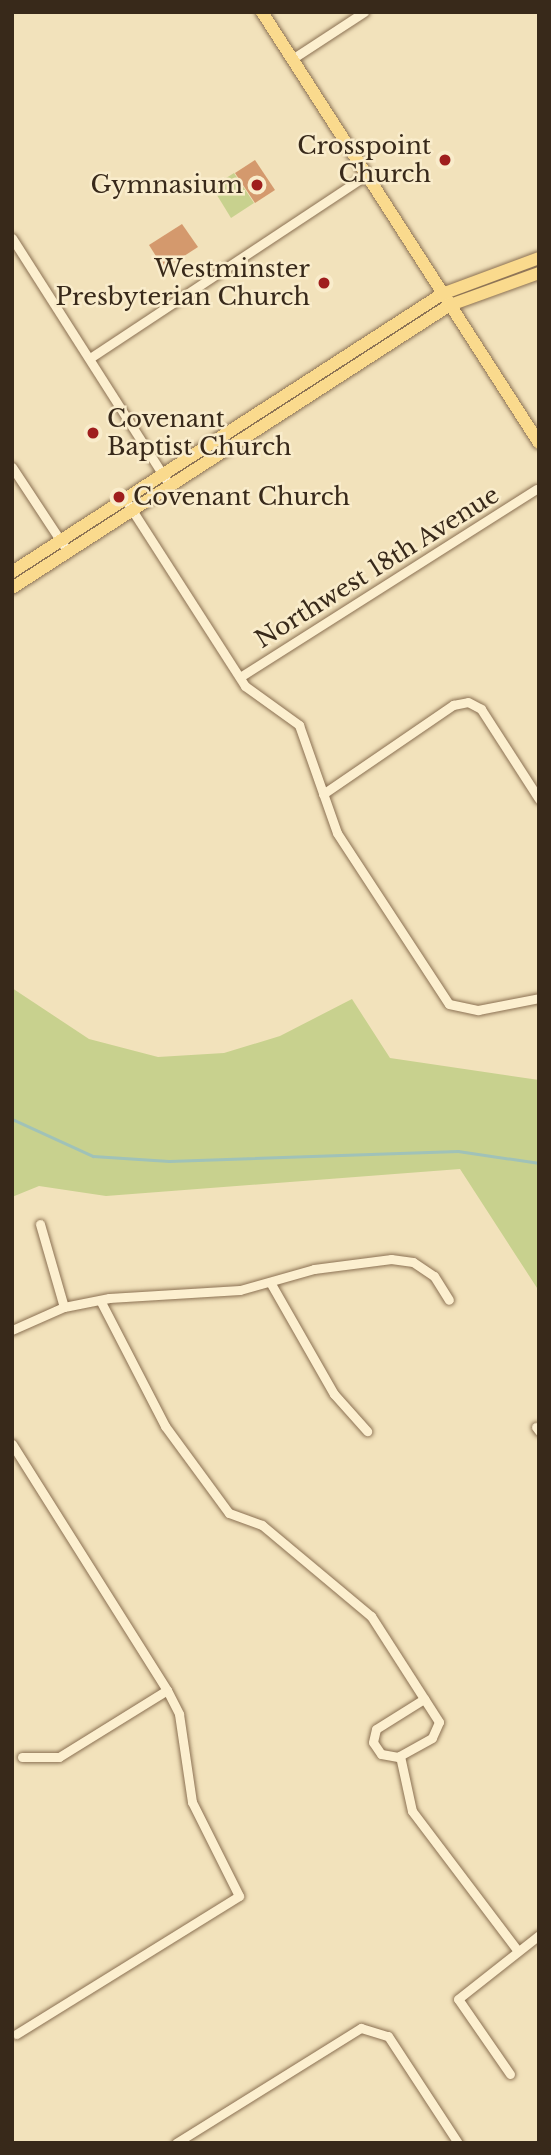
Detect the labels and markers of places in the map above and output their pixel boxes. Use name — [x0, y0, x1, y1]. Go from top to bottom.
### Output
place label: Crosspoint Church — [297, 132, 431, 188]
marker: Crosspoint Church — [437, 152, 453, 168]
place label: Gymnasium — [91, 171, 243, 199]
marker: Gymnasium — [249, 177, 265, 193]
place label: Westminster Presbyterian Church — [56, 255, 310, 311]
marker: Westminster Presbyterian Church — [316, 275, 332, 291]
place label: Covenant Baptist Church — [107, 405, 292, 461]
marker: Covenant Baptist Church — [85, 425, 101, 441]
place label: Covenant Church — [133, 483, 350, 511]
marker: Covenant Church — [111, 489, 127, 505]

